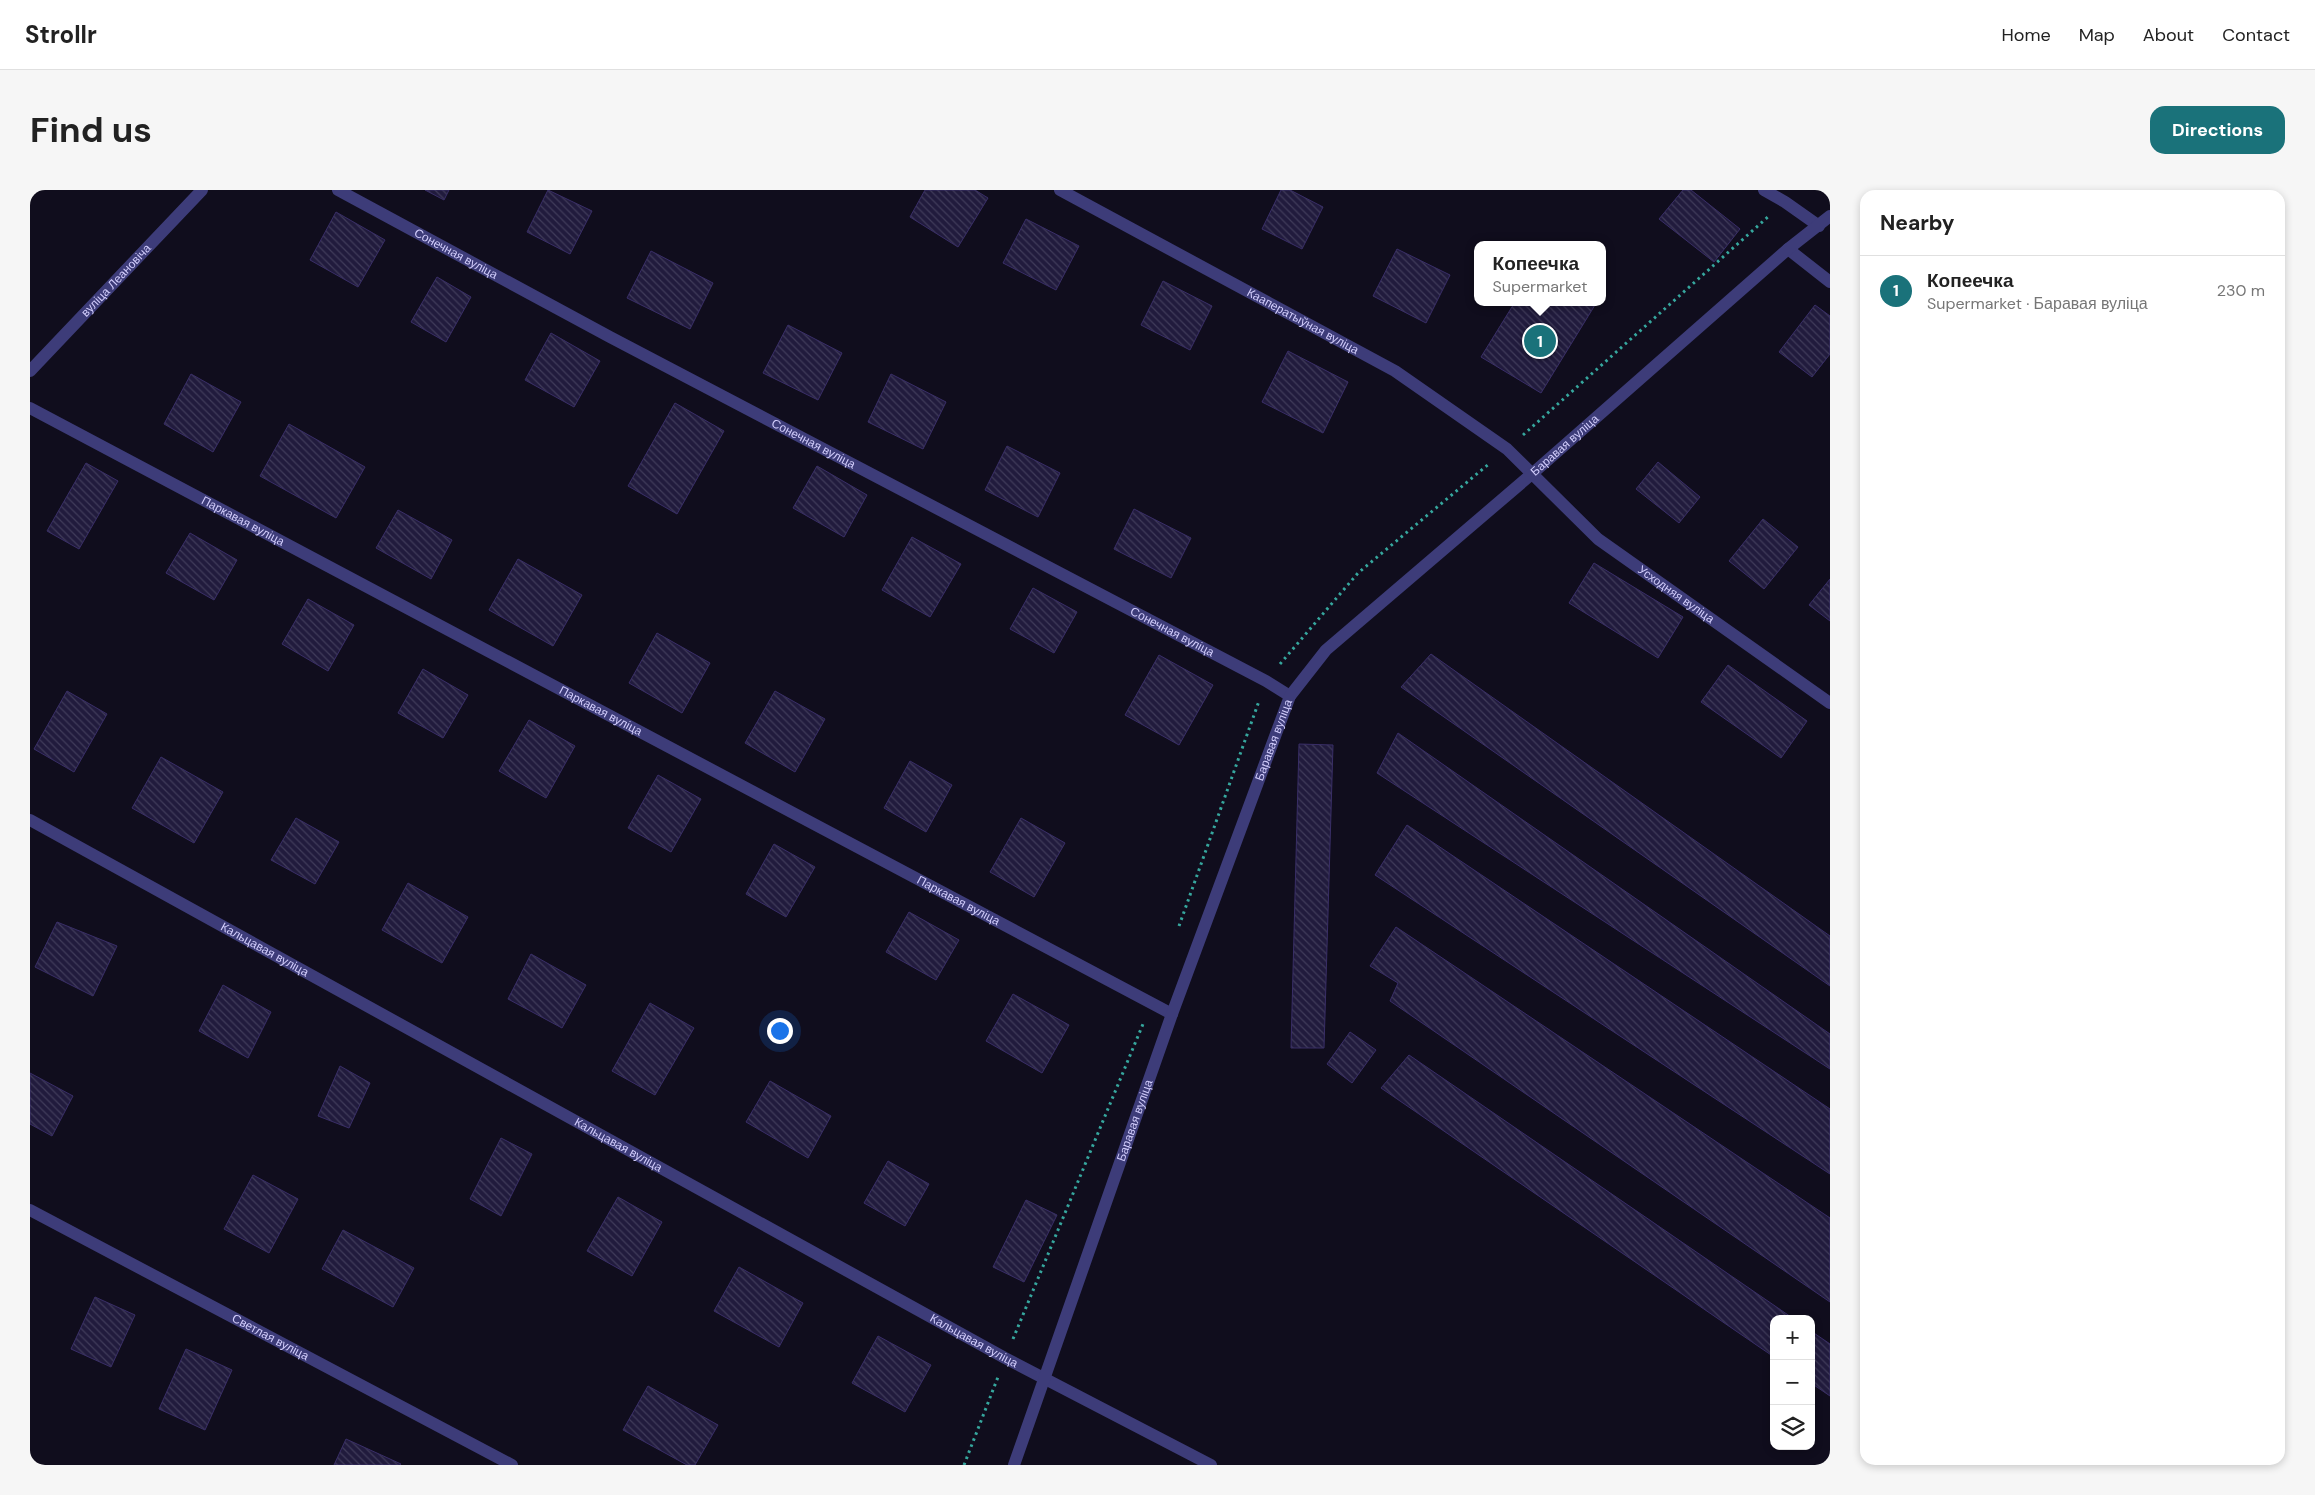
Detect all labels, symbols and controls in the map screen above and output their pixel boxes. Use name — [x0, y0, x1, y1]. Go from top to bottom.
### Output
text: Strollr — [25, 19, 97, 50]
text: Home — [2001, 23, 2051, 47]
text: Map — [2079, 23, 2115, 47]
text: About — [2143, 23, 2194, 47]
text: Contact — [2222, 23, 2290, 47]
button: Directions — [2150, 106, 2285, 154]
text: Find us — [30, 107, 152, 153]
text: Nearby — [1880, 209, 1954, 237]
street label: Сонечная вуліца — [411, 225, 501, 283]
street label: вуліца Леановіча — [78, 240, 155, 320]
popup — [1474, 241, 1606, 306]
text: Копеечка — [1493, 251, 1579, 276]
text: Копеечка — [1927, 268, 2013, 293]
text: Supermarket — [1493, 276, 1587, 297]
text: 1 — [1893, 280, 1899, 301]
text: 230 m — [2217, 280, 2265, 301]
street label: Кааператыўная вуліца — [1244, 284, 1362, 358]
text: Supermarket · Баравая вуліца — [1927, 293, 2148, 314]
pin: 1 — [1524, 322, 1556, 360]
street label: Баравая вуліца — [1527, 411, 1602, 479]
street label: Сонечная вуліца — [769, 415, 859, 472]
street label: Паркавая вуліца — [199, 492, 288, 550]
street label: Усходняя вуліца — [1635, 562, 1718, 627]
street label: Сонечная вуліца — [1127, 603, 1217, 661]
street label: Паркавая вуліца — [556, 682, 645, 740]
street label: Баравая вуліца — [1251, 697, 1296, 783]
street label: Паркавая вуліца — [914, 872, 1003, 929]
street label: Кальцавая вуліца — [218, 919, 312, 980]
your location — [767, 1018, 793, 1044]
street label: Баравая вуліца — [1113, 1077, 1157, 1164]
street label: Кальцавая вуліца — [571, 1114, 666, 1176]
street label: Светлая вуліца — [229, 1310, 312, 1364]
street label: Кальцавая вуліца — [927, 1310, 1021, 1371]
map controls — [1770, 1315, 1815, 1450]
button: + — [1770, 1315, 1815, 1360]
button: − — [1770, 1360, 1815, 1405]
button: layers — [1770, 1405, 1815, 1450]

